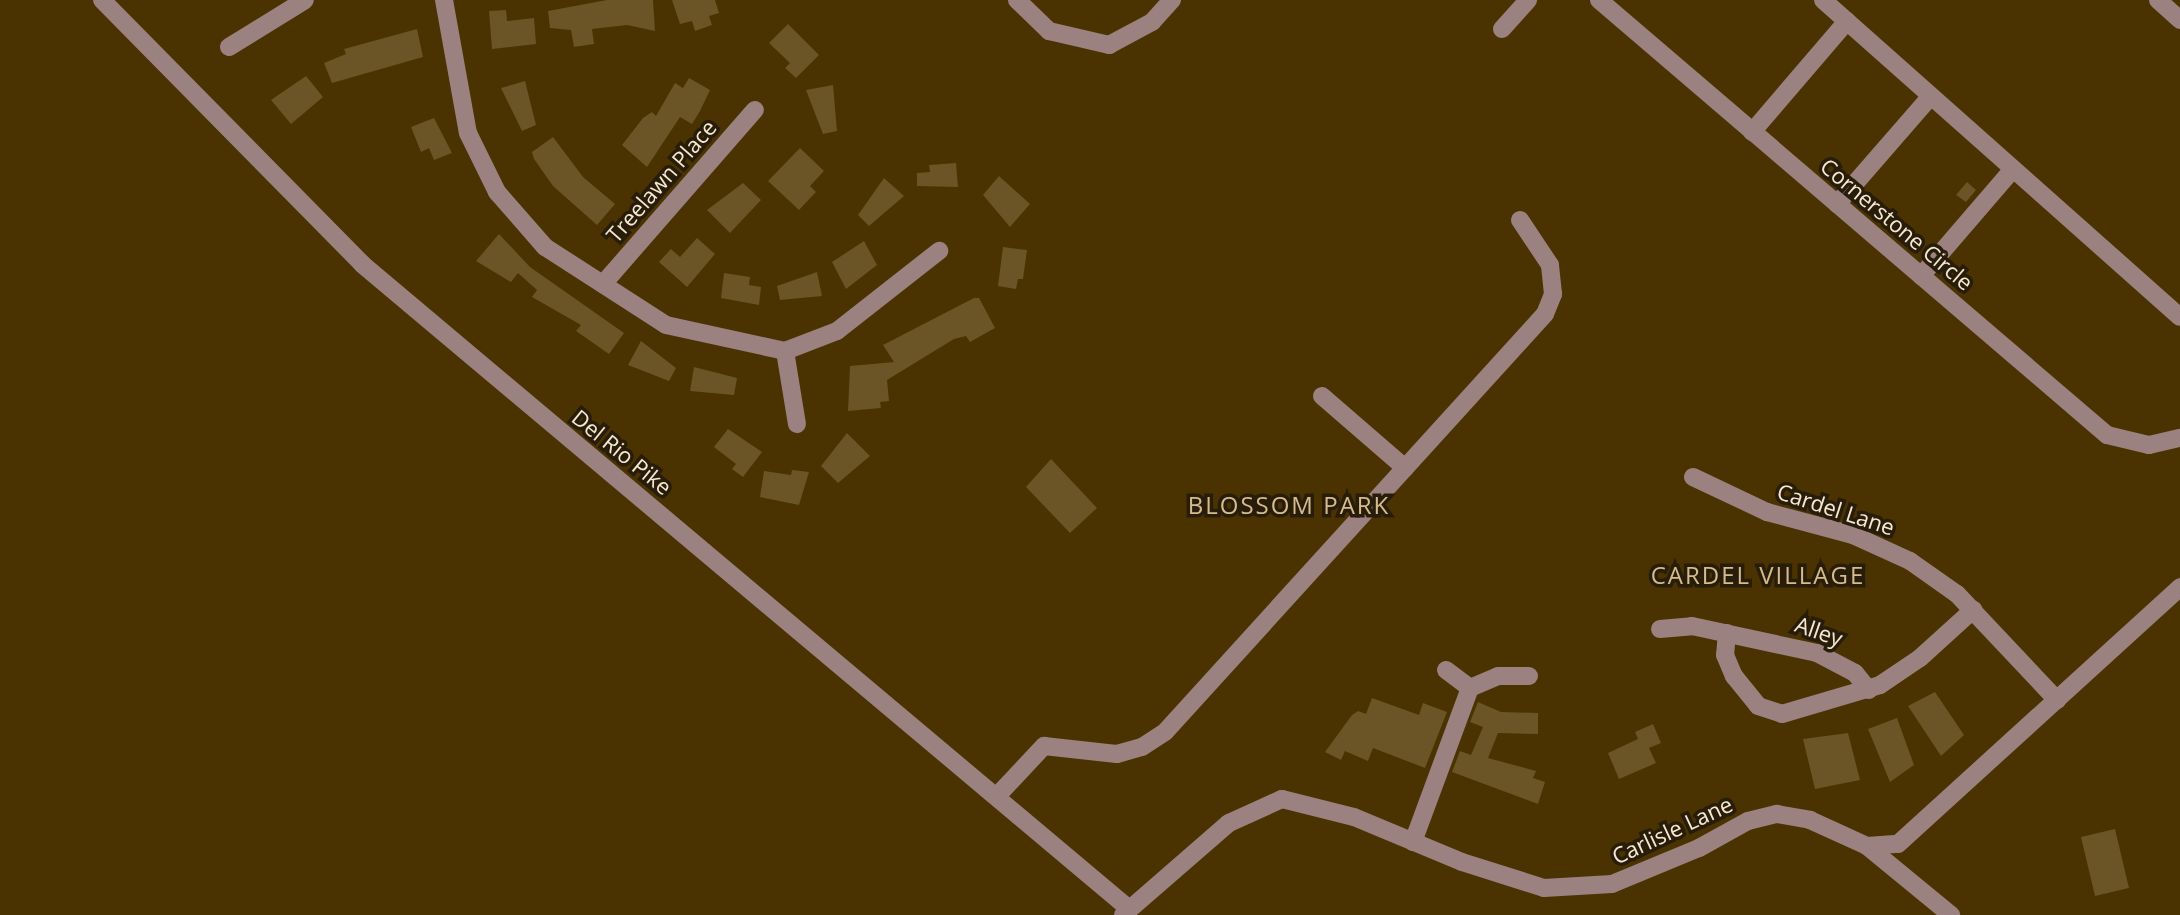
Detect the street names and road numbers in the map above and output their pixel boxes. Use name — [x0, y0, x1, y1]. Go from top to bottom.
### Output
street label: Treelawn Place — [601, 114, 721, 248]
street label: Cornerstone Circle — [1815, 153, 1979, 295]
street label: Del Rio Pike — [567, 404, 677, 500]
street label: Cardel Lane — [1774, 478, 1898, 540]
street label: Alley — [1792, 611, 1846, 651]
street label: Carlisle Lane — [1608, 791, 1736, 869]

